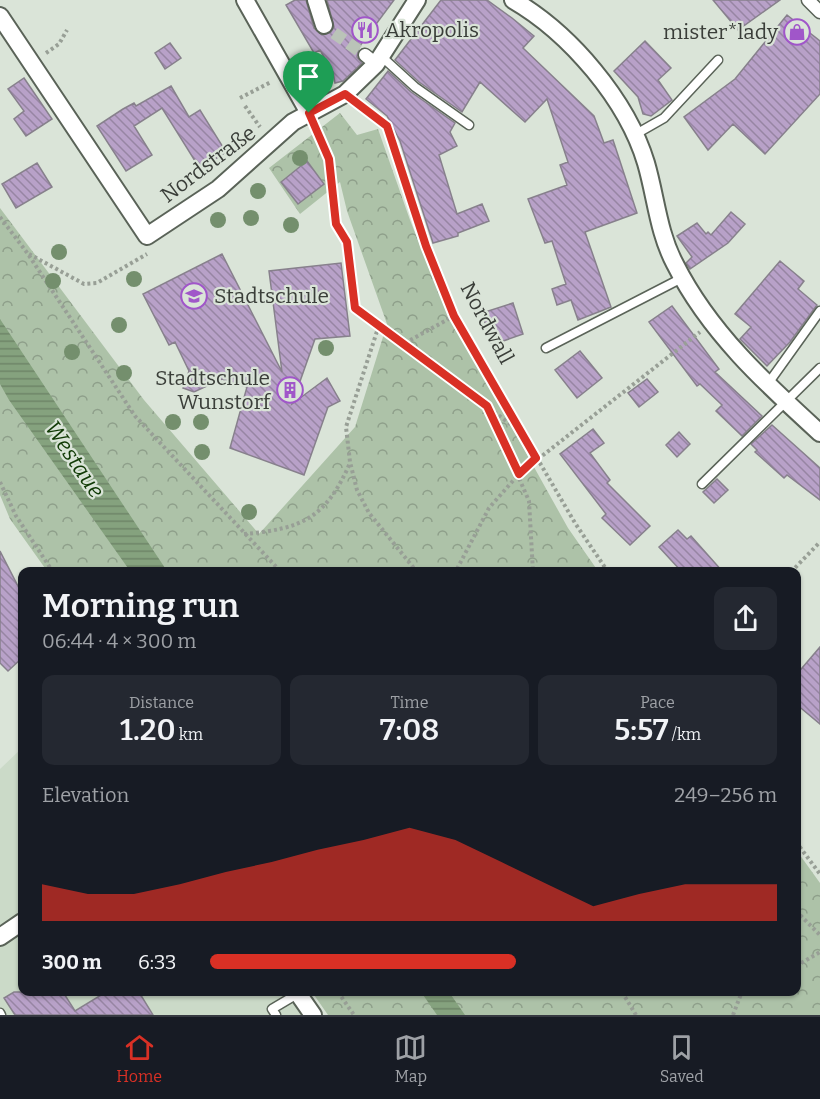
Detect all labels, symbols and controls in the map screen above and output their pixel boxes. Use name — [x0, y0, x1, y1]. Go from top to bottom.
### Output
restaurant icon: Akropolis — [350, 15, 380, 45]
place label: Akropolis — [385, 17, 479, 43]
shop icon: mister*lady — [782, 17, 812, 47]
place label: mister*lady — [663, 19, 779, 45]
pin — [283, 51, 334, 113]
icon: arrive — [292, 60, 325, 93]
street label: Nordstraße — [155, 120, 261, 208]
street label: Nordwall — [455, 278, 519, 368]
school or university icon: Stadtschule — [179, 281, 209, 311]
place label: Stadtschule — [214, 283, 329, 309]
place label: Stadtschule Wunstorf — [155, 365, 272, 415]
building icon: Stadtschule Wunstorf — [275, 375, 305, 405]
water label: Westaue — [39, 416, 110, 503]
text: Morning run — [42, 586, 239, 626]
button: share — [714, 587, 777, 650]
text: 06:44 · 4 × 300 m — [42, 629, 196, 653]
text: Distance — [129, 693, 194, 712]
text: Time — [391, 693, 428, 712]
text: Pace — [640, 693, 675, 712]
text: 1.20 — [120, 712, 176, 748]
text: 7:08 — [380, 712, 439, 748]
text: 5:57 — [614, 712, 669, 748]
text: km — [176, 725, 203, 744]
text: /km — [669, 725, 701, 744]
text: Elevation — [42, 783, 129, 807]
text: 249–256 m — [674, 783, 777, 807]
text: 300 m — [42, 950, 102, 974]
text: 6:33 — [138, 950, 176, 974]
tab: Home — [116, 1031, 162, 1086]
tab: Map — [394, 1031, 427, 1086]
tab: Saved — [660, 1031, 704, 1086]

